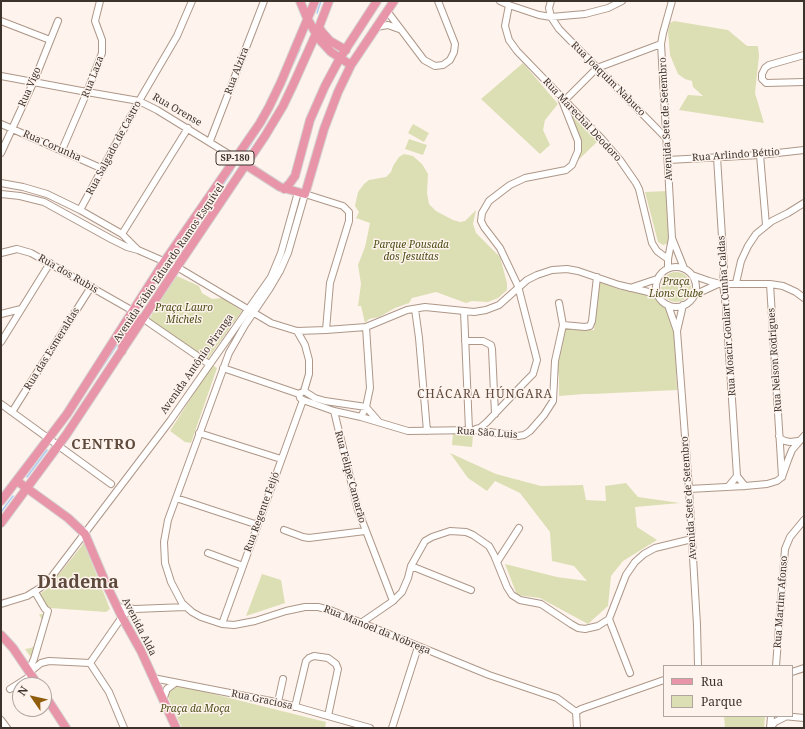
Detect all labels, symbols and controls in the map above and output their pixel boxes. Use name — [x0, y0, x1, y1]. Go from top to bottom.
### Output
street label: Rua Joaquim Nabuco — [568, 39, 648, 119]
street label: Rua Alzira — [222, 46, 252, 96]
street label: Rua Laza — [80, 54, 106, 100]
street label: Avenida Sete de Setembro — [657, 57, 675, 181]
street label: Rua Vigo — [16, 65, 44, 109]
street label: Rua Marechal Deodoro — [540, 76, 624, 164]
street label: Rua Orense — [150, 91, 204, 129]
street label: Rua Salgado de Castro — [84, 99, 144, 197]
street label: Rua Corunha — [21, 128, 83, 164]
street label: Rua Arlindo Béttio — [692, 146, 780, 164]
road number: SP-180 — [216, 151, 254, 165]
street label: Avenida Fábio Eduardo Ramos Esquível — [111, 181, 227, 345]
street label: Rua Moacir Goulart Cunha Caldas — [715, 235, 739, 397]
park label: Parque Pousada dos Jesuítas — [373, 239, 449, 262]
street label: Rua dos Rubis — [36, 252, 100, 296]
park label: Praça Lions Clube — [649, 276, 703, 300]
park label: Praça Lauro Michels — [155, 302, 213, 326]
street label: Rua das Esmeraldas — [22, 306, 82, 392]
street label: Rua Nelson Rodrigues — [765, 307, 785, 413]
street label: Avenida Antônio Piranga — [158, 312, 236, 416]
district label: CHÁCARA HÚNGARA — [417, 388, 553, 402]
street label: Rua São Luis — [456, 425, 518, 441]
street label: Rua Felipe Camarão — [332, 429, 368, 525]
street label: Avenida Sete de Setembro — [679, 436, 699, 560]
district label: CENTRO — [71, 437, 137, 453]
street label: Rua Regente Feijó — [242, 470, 282, 554]
street label: Rua Martim Afonso — [772, 555, 790, 649]
district label: Diadema — [37, 572, 119, 594]
street label: Avenida Alda — [119, 596, 159, 658]
street label: Rua Manoel da Nóbrega — [322, 603, 432, 657]
legend — [663, 665, 793, 717]
text: Rua — [701, 673, 723, 690]
north arrow — [12, 677, 52, 717]
text: N — [14, 683, 31, 698]
street label: Rua Graciosa — [230, 688, 294, 712]
text: Parque — [701, 693, 742, 710]
park label: Praça da Moça — [160, 703, 230, 715]

